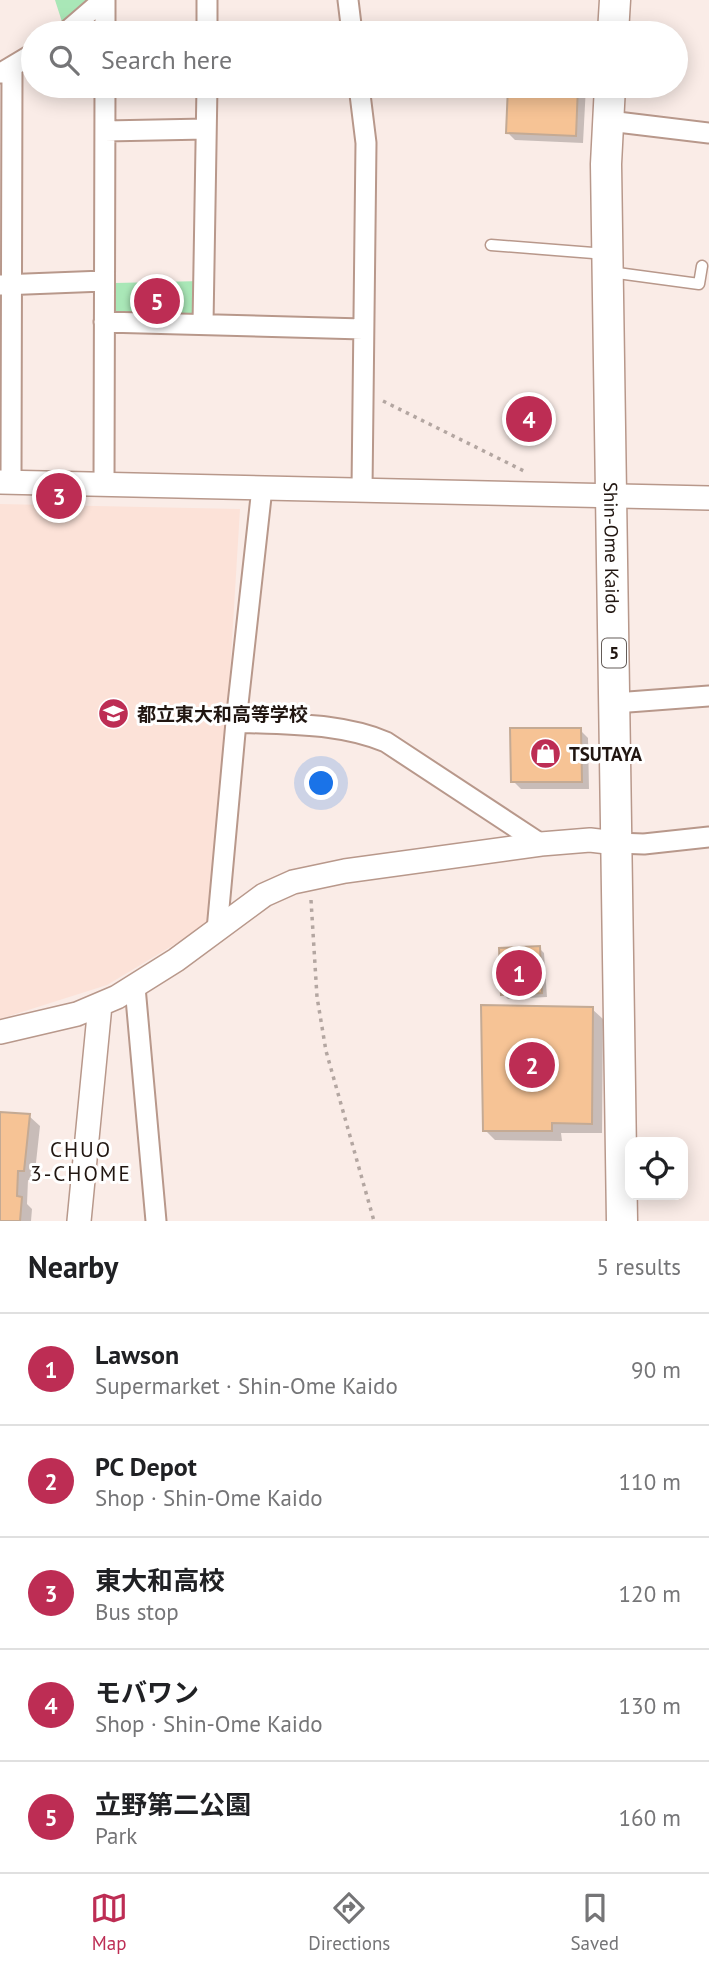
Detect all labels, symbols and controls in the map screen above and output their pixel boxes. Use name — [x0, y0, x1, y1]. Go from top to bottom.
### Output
search box — [21, 21, 688, 98]
icon: search — [45, 41, 83, 79]
text: Search here — [101, 43, 232, 76]
pin: 5 — [134, 275, 180, 327]
pin: 4 — [506, 393, 552, 445]
pin: 3 — [36, 470, 82, 522]
street label: Shin-Ome Kaido — [599, 482, 625, 614]
road number: 5 — [602, 638, 626, 668]
school or university icon: 都立東大和高等学校 — [97, 697, 131, 731]
place label: 都立東大和高等学校 — [137, 702, 308, 726]
shop icon: TSUTAYA — [529, 737, 563, 771]
place label: TSUTAYA — [569, 742, 642, 766]
your location — [304, 766, 338, 800]
pin: 1 — [496, 947, 542, 999]
pin: 2 — [509, 1039, 555, 1091]
district label: CHUO 3-CHOME — [30, 1136, 132, 1187]
map controls — [625, 1137, 688, 1200]
button: locate — [625, 1137, 688, 1200]
text: Nearby — [28, 1247, 118, 1286]
text: 5 results — [597, 1252, 681, 1281]
text: Lawson — [95, 1338, 179, 1371]
text: 1 — [44, 1355, 58, 1384]
text: 90 m — [631, 1355, 681, 1384]
text: Supermarket · Shin-Ome Kaido — [95, 1371, 398, 1400]
text: PC Depot — [95, 1450, 197, 1483]
text: 2 — [44, 1467, 58, 1496]
text: 110 m — [619, 1467, 681, 1496]
text: Shop · Shin-Ome Kaido — [95, 1483, 323, 1512]
text: 東大和高校 — [95, 1564, 225, 1597]
text: 3 — [44, 1579, 58, 1608]
text: 120 m — [619, 1579, 681, 1608]
text: Bus stop — [95, 1597, 179, 1626]
text: モバワン — [95, 1676, 199, 1709]
text: 4 — [44, 1691, 58, 1720]
text: 130 m — [619, 1691, 681, 1720]
text: Shop · Shin-Ome Kaido — [95, 1709, 323, 1738]
text: 立野第二公園 — [95, 1788, 251, 1821]
text: 5 — [44, 1803, 58, 1832]
text: 160 m — [619, 1803, 681, 1832]
text: Park — [95, 1821, 137, 1850]
tab: Map — [90, 1889, 128, 1955]
tab: Directions — [308, 1889, 390, 1955]
tab: Saved — [571, 1889, 619, 1955]

